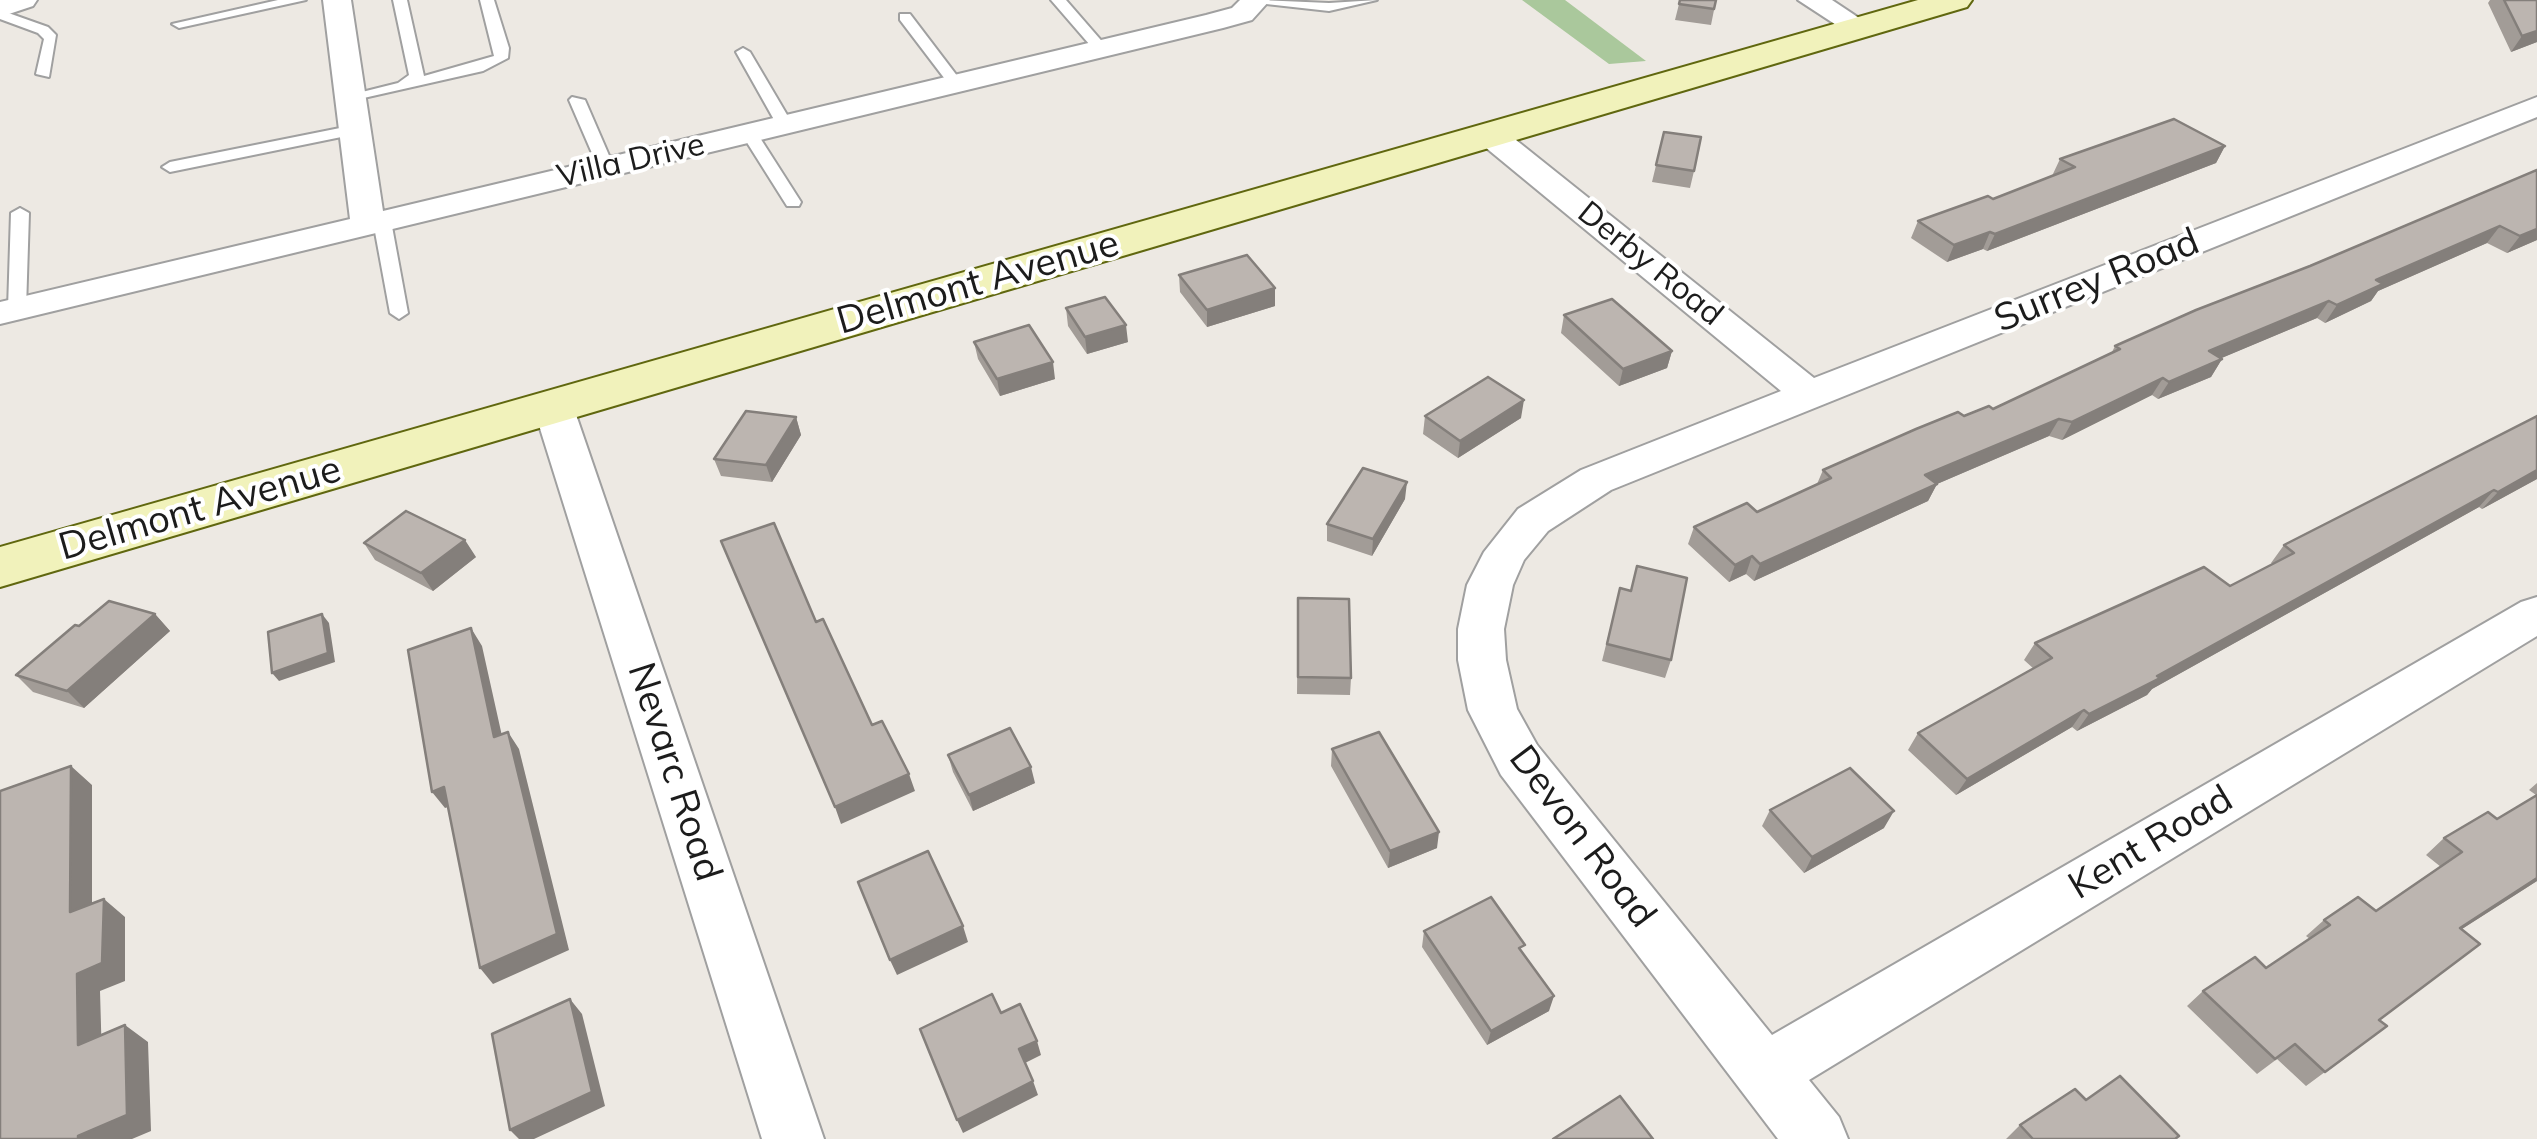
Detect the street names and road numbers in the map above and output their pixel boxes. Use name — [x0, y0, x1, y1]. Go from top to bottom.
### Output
street label: Villa Drive — [554, 125, 708, 197]
street label: Derby Road — [1570, 194, 1730, 334]
street label: Surrey Road — [1988, 219, 2206, 343]
street label: Delmont Avenue — [832, 221, 1124, 345]
street label: Delmont Avenue — [54, 447, 346, 571]
street label: Nevarc Road — [617, 657, 731, 887]
street label: Devon Road — [1499, 737, 1665, 937]
street label: Kent Road — [2061, 776, 2241, 910]

